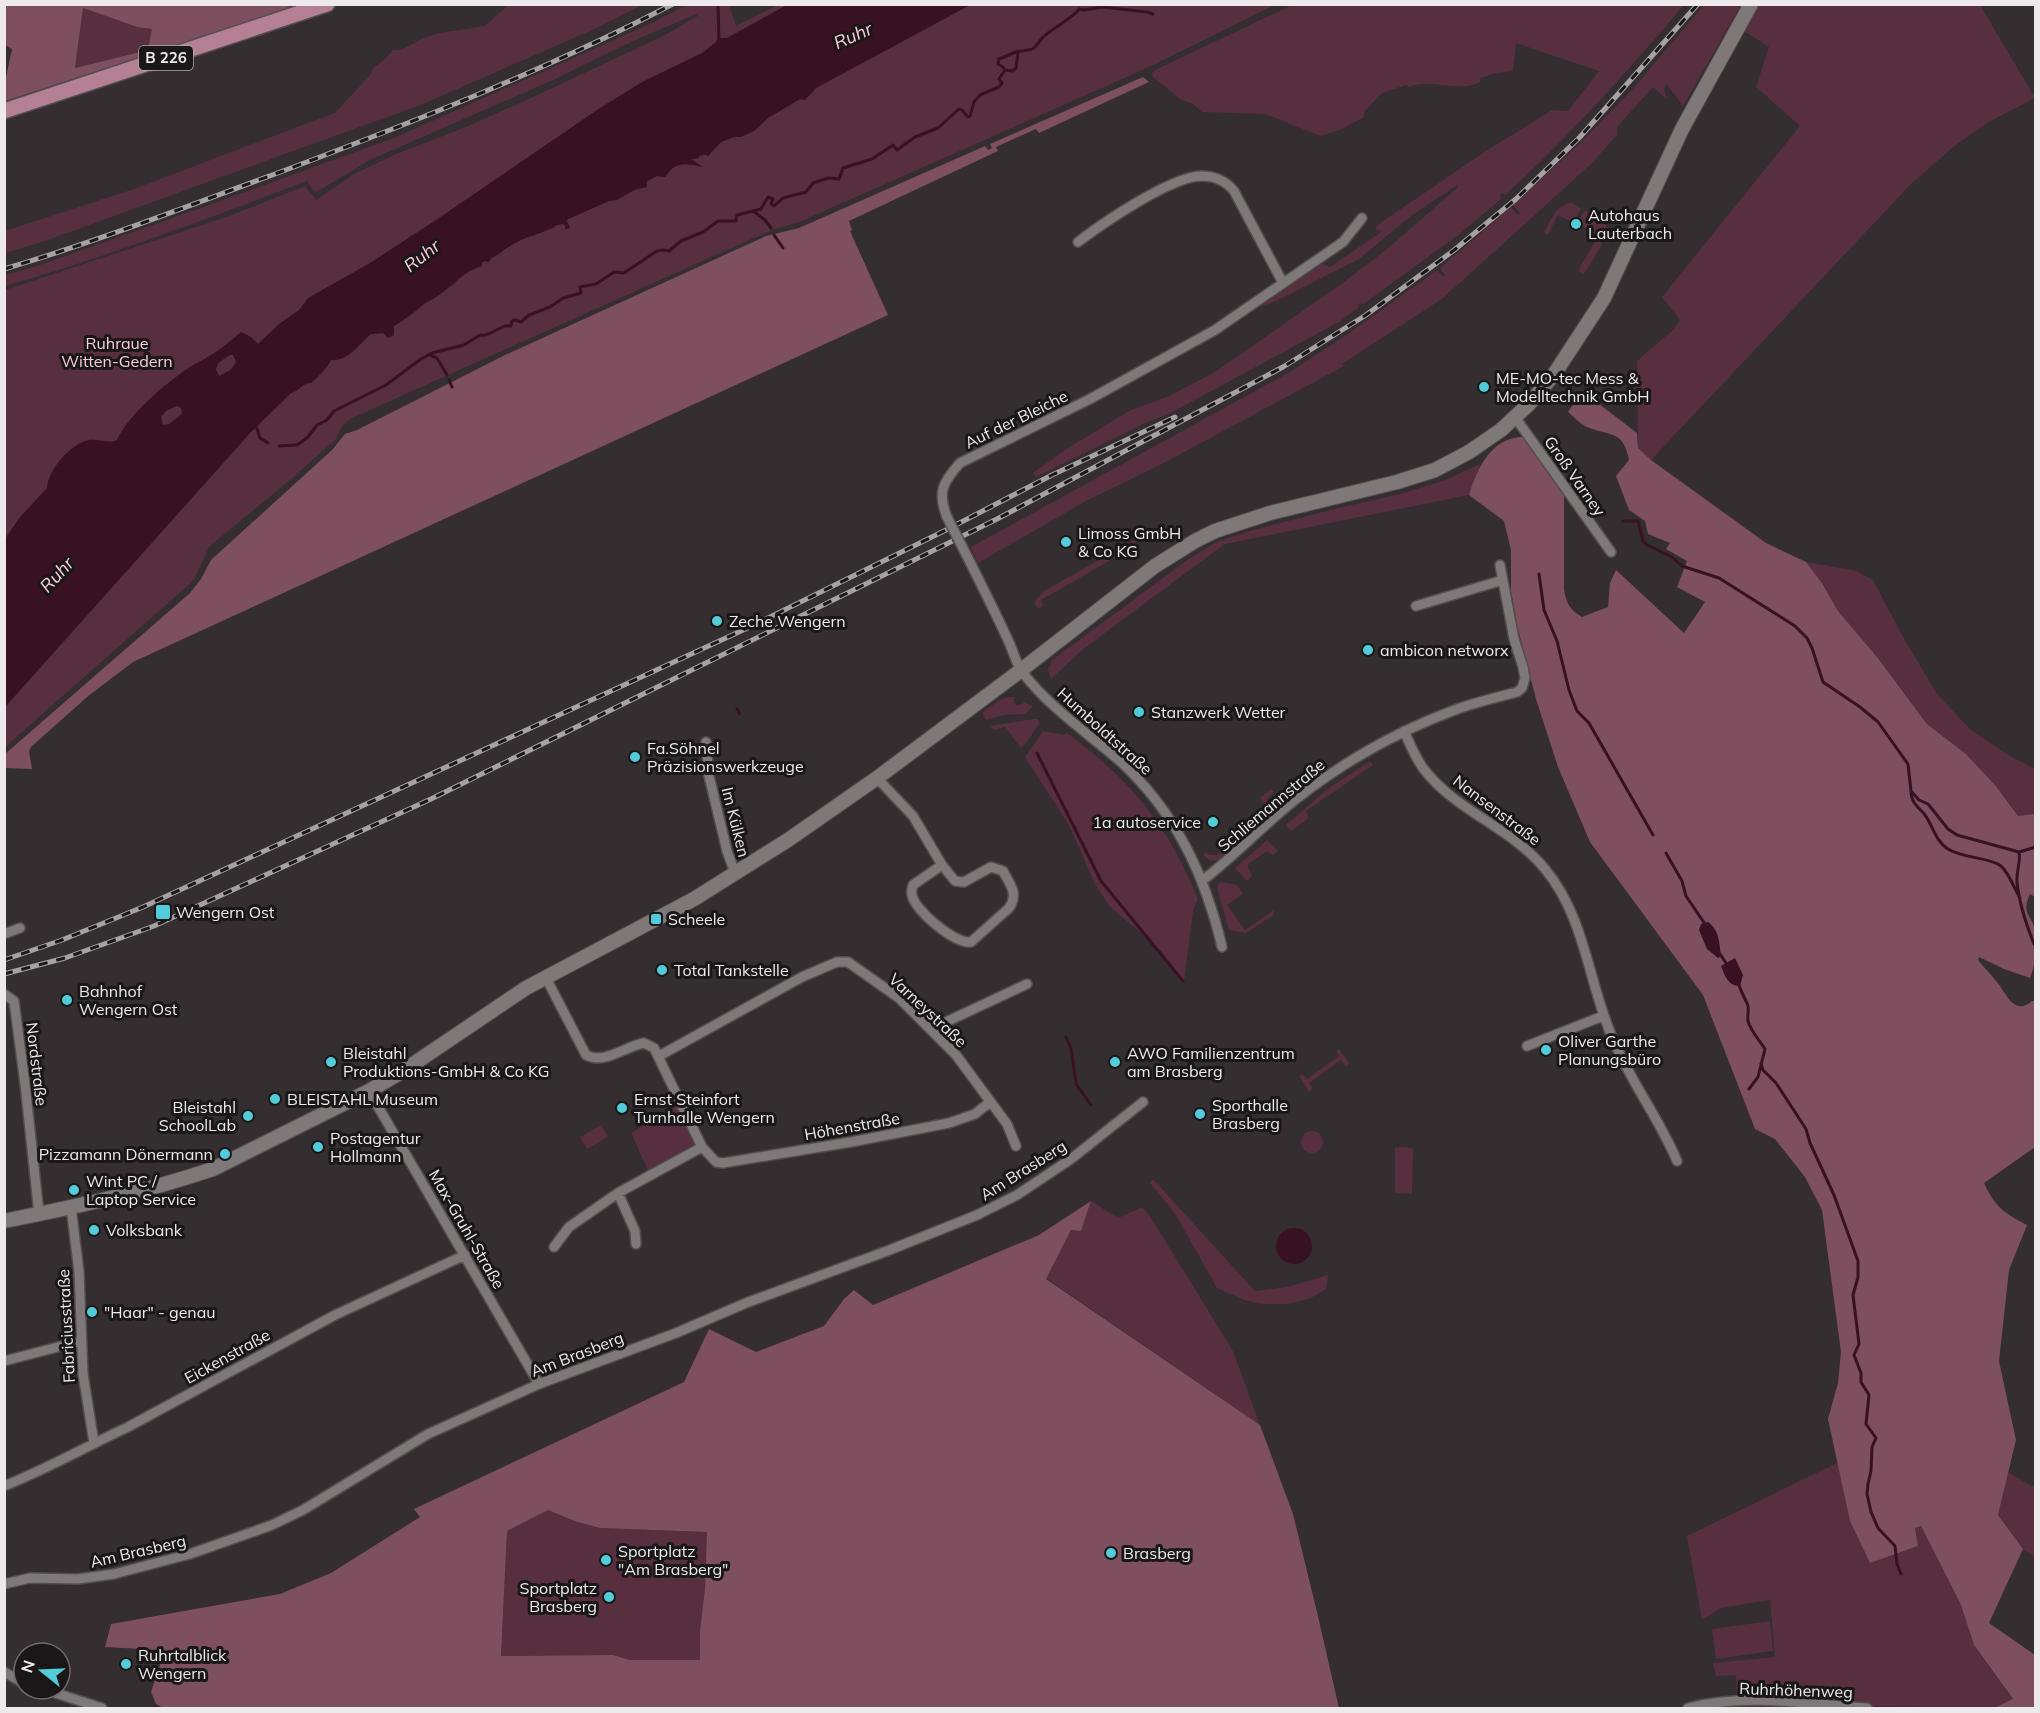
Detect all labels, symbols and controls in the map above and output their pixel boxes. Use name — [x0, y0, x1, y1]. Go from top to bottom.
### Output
water label: Ruhr — [830, 16, 877, 54]
road number: B 226 — [139, 46, 193, 70]
place label: Autohaus Lauterbach — [1588, 205, 1672, 243]
marker: Autohaus Lauterbach — [1569, 217, 1583, 231]
water label: Ruhr — [399, 233, 446, 277]
park label: Ruhraue Witten-Gedern — [61, 333, 173, 371]
place label: ME-MO-tec Mess & Modelltechnik GmbH — [1496, 368, 1650, 406]
marker: ME-MO-tec Mess & Modelltechnik GmbH — [1477, 380, 1491, 394]
street label: Auf der Bleiche — [961, 385, 1071, 453]
street label: Groß Varney — [1540, 432, 1610, 520]
place label: Limoss GmbH & Co KG — [1078, 523, 1181, 561]
marker: Limoss GmbH & Co KG — [1059, 535, 1073, 549]
water label: Ruhr — [35, 551, 80, 597]
place label: Zeche Wengern — [729, 611, 846, 631]
marker: Zeche Wengern — [710, 614, 724, 628]
place label: ambicon networx — [1380, 640, 1509, 660]
marker: ambicon networx — [1361, 643, 1375, 657]
street label: Humboldtstraße — [1053, 683, 1157, 779]
place label: Stanzwerk Wetter — [1151, 702, 1286, 722]
marker: Stanzwerk Wetter — [1132, 705, 1146, 719]
place label: Fa.Söhnel Präzisionswerkzeuge — [647, 738, 804, 776]
marker: Fa.Söhnel Präzisionswerkzeuge — [628, 750, 642, 764]
street label: Schliemannstraße — [1213, 754, 1329, 856]
street label: Nansenstraße — [1449, 771, 1545, 849]
street label: Im Külken — [718, 785, 754, 859]
place label: 1a autoservice — [1092, 812, 1201, 832]
marker: 1a autoservice — [1206, 815, 1220, 829]
place label: Wengern Ost — [176, 902, 275, 922]
marker: Wengern Ost — [154, 903, 172, 921]
place label: Scheele — [668, 909, 725, 929]
marker: Scheele — [649, 912, 663, 926]
place label: Total Tankstelle — [674, 960, 789, 980]
marker: Total Tankstelle — [655, 963, 669, 977]
street label: Varneystraße — [885, 969, 971, 1051]
place label: Bahnhof Wengern Ost — [79, 981, 178, 1019]
marker: Bahnhof Wengern Ost — [60, 993, 74, 1007]
street label: Nordstraße — [22, 1021, 52, 1107]
place label: Oliver Garthe Planungsbüro — [1558, 1031, 1661, 1069]
place label: Bleistahl Produktions-GmbH & Co KG — [343, 1043, 549, 1081]
place label: AWO Familienzentrum am Brasberg — [1127, 1043, 1295, 1081]
marker: Oliver Garthe Planungsbüro — [1539, 1043, 1553, 1057]
marker: Bleistahl Produktions-GmbH & Co KG — [324, 1055, 338, 1069]
marker: AWO Familienzentrum am Brasberg — [1108, 1055, 1122, 1069]
place label: BLEISTAHL Museum — [287, 1089, 438, 1109]
place label: Ernst Steinfort Turnhalle Wengern — [634, 1089, 775, 1127]
marker: BLEISTAHL Museum — [268, 1092, 282, 1106]
place label: Sporthalle Brasberg — [1212, 1095, 1288, 1133]
place label: Bleistahl SchoolLab — [159, 1097, 236, 1135]
marker: Ernst Steinfort Turnhalle Wengern — [615, 1101, 629, 1115]
marker: Sporthalle Brasberg — [1193, 1107, 1207, 1121]
street label: Höhenstraße — [803, 1108, 901, 1144]
marker: Bleistahl SchoolLab — [241, 1109, 255, 1123]
place label: Postagentur Hollmann — [330, 1128, 421, 1166]
street label: Am Brasberg — [976, 1136, 1070, 1204]
marker: Postagentur Hollmann — [311, 1140, 325, 1154]
place label: Pizzamann Dönermann — [39, 1144, 213, 1164]
marker: Pizzamann Dönermann — [218, 1147, 232, 1161]
street label: Max-Gruhl-Straße — [425, 1166, 509, 1292]
place label: Wint PC / Laptop Service — [86, 1171, 196, 1209]
marker: Wint PC / Laptop Service — [67, 1183, 81, 1197]
place label: Volksbank — [106, 1220, 183, 1240]
marker: Volksbank — [87, 1223, 101, 1237]
street label: Fabriciusstraße — [53, 1269, 79, 1383]
place label: "Haar" - genau — [104, 1302, 216, 1322]
marker: "Haar" - genau — [85, 1305, 99, 1319]
street label: Eickenstraße — [181, 1324, 273, 1388]
street label: Am Brasberg — [528, 1327, 626, 1381]
street label: Am Brasberg — [88, 1530, 188, 1572]
place label: Sportplatz "Am Brasberg" — [618, 1541, 728, 1579]
place label: Brasberg — [1123, 1543, 1191, 1563]
marker: Brasberg — [1104, 1546, 1118, 1560]
marker: Sportplatz "Am Brasberg" — [599, 1553, 613, 1567]
place label: Sportplatz Brasberg — [520, 1578, 597, 1616]
marker: Sportplatz Brasberg — [602, 1590, 616, 1604]
north arrow — [12, 1641, 72, 1701]
place label: Ruhrtalblick Wengern — [138, 1645, 227, 1683]
marker: Ruhrtalblick Wengern — [119, 1657, 133, 1671]
text: N — [16, 1658, 39, 1675]
street label: Ruhrhöhenweg — [1739, 1678, 1853, 1702]

